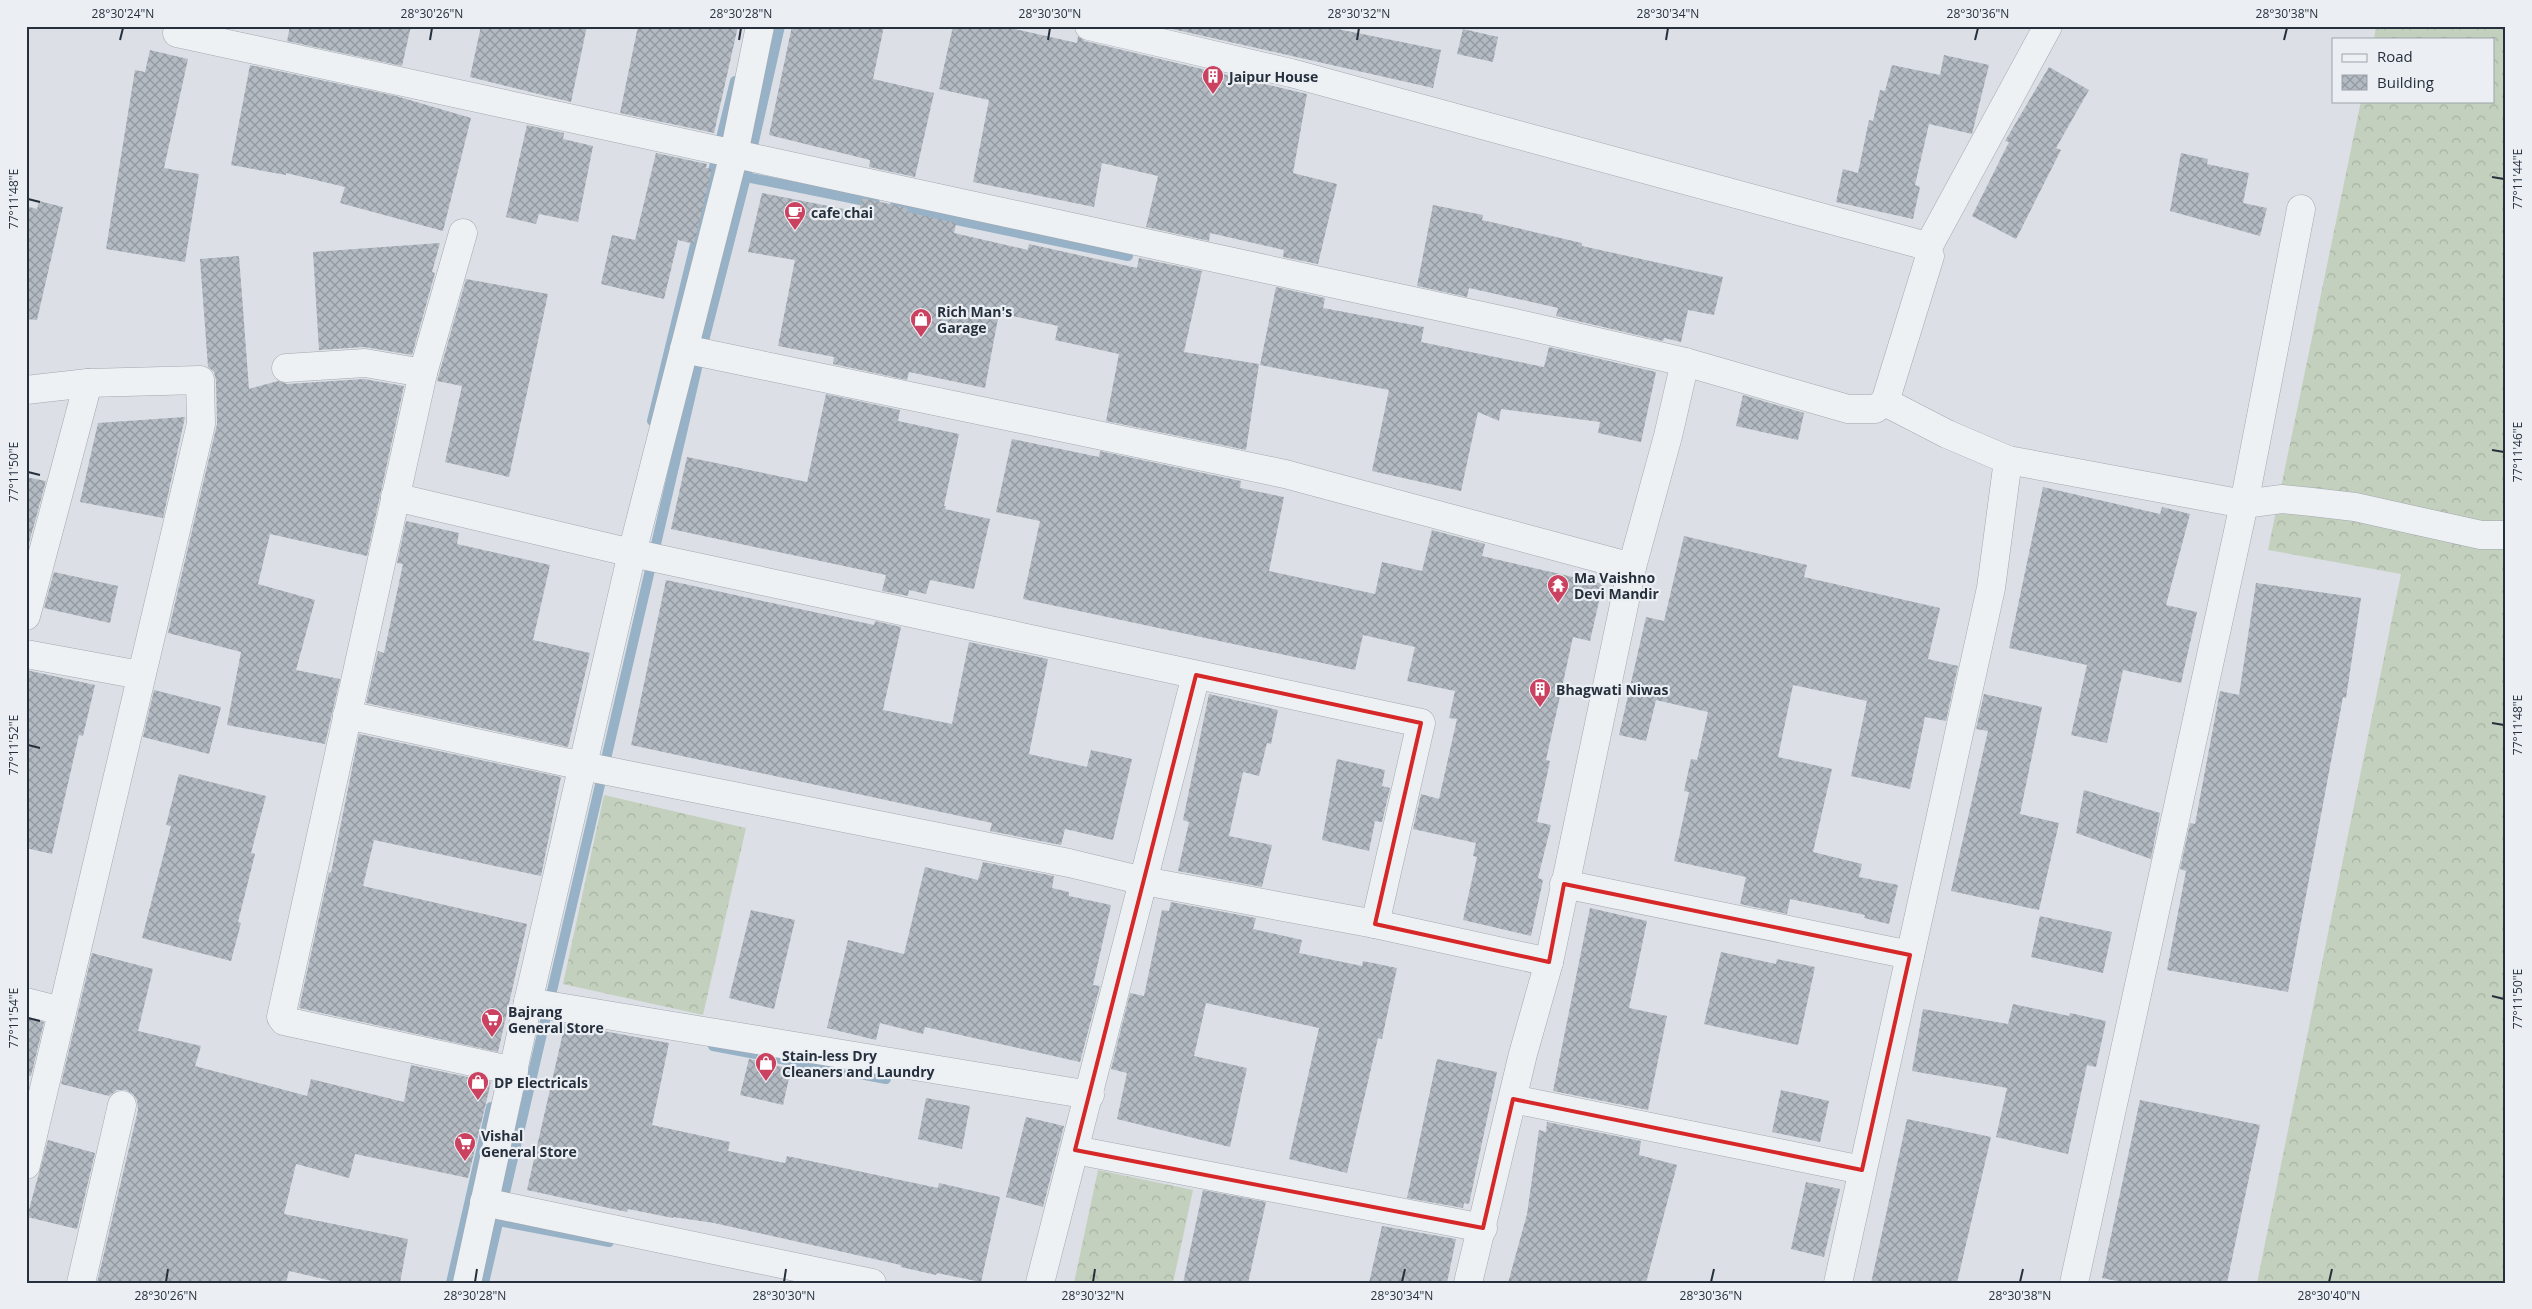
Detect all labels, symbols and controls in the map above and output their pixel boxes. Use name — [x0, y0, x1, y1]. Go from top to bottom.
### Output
text: 28°30'24"N — [92, 5, 154, 22]
text: 28°30'26"N — [401, 5, 463, 22]
text: 28°30'28"N — [710, 5, 772, 22]
text: 28°30'30"N — [1019, 5, 1081, 22]
text: 28°30'32"N — [1328, 5, 1390, 22]
text: 28°30'34"N — [1637, 5, 1699, 22]
text: 28°30'36"N — [1947, 5, 2009, 22]
text: 28°30'38"N — [2256, 5, 2318, 22]
legend — [2332, 38, 2494, 102]
text: Road — [2377, 46, 2413, 66]
building icon: Jaipur House — [1201, 64, 1225, 95]
place label: Jaipur House — [1227, 67, 1318, 86]
text: Building — [2377, 72, 2434, 92]
text: 77°11'44"E — [2509, 149, 2526, 209]
text: 77°11'48"E — [5, 169, 22, 229]
cafe icon: cafe chai — [783, 200, 807, 231]
place label: cafe chai — [811, 203, 873, 222]
place label: Rich Man's Garage — [937, 302, 1012, 337]
shop icon: Rich Man's Garage — [909, 307, 933, 338]
text: 77°11'46"E — [2509, 422, 2526, 482]
text: 77°11'50"E — [5, 442, 22, 502]
place label: Ma Vaishno Devi Mandir — [1574, 568, 1659, 603]
temple icon: Ma Vaishno Devi Mandir — [1546, 573, 1570, 604]
building icon: Bhagwati Niwas — [1528, 677, 1552, 708]
place label: Bhagwati Niwas — [1556, 680, 1668, 699]
text: 77°11'48"E — [2509, 695, 2526, 755]
text: 77°11'52"E — [5, 715, 22, 775]
text: 77°11'50"E — [2509, 969, 2526, 1029]
text: 77°11'54"E — [5, 988, 22, 1048]
place label: Bajrang General Store — [508, 1002, 604, 1037]
supermarket icon: Bajrang General Store — [480, 1007, 504, 1038]
place label: Stain-less Dry Cleaners and Laundry — [782, 1046, 934, 1081]
shop icon: Stain-less Dry Cleaners and Laundry — [754, 1051, 778, 1082]
shop icon: DP Electricals — [466, 1070, 490, 1101]
place label: DP Electricals — [494, 1073, 588, 1092]
place label: Vishal General Store — [481, 1126, 577, 1161]
supermarket icon: Vishal General Store — [453, 1131, 477, 1162]
text: 28°30'26"N — [135, 1287, 197, 1304]
text: 28°30'28"N — [444, 1287, 506, 1304]
text: 28°30'30"N — [753, 1287, 815, 1304]
text: 28°30'32"N — [1062, 1287, 1124, 1304]
text: 28°30'34"N — [1371, 1287, 1433, 1304]
text: 28°30'36"N — [1680, 1287, 1742, 1304]
text: 28°30'38"N — [1989, 1287, 2051, 1304]
text: 28°30'40"N — [2298, 1287, 2360, 1304]

